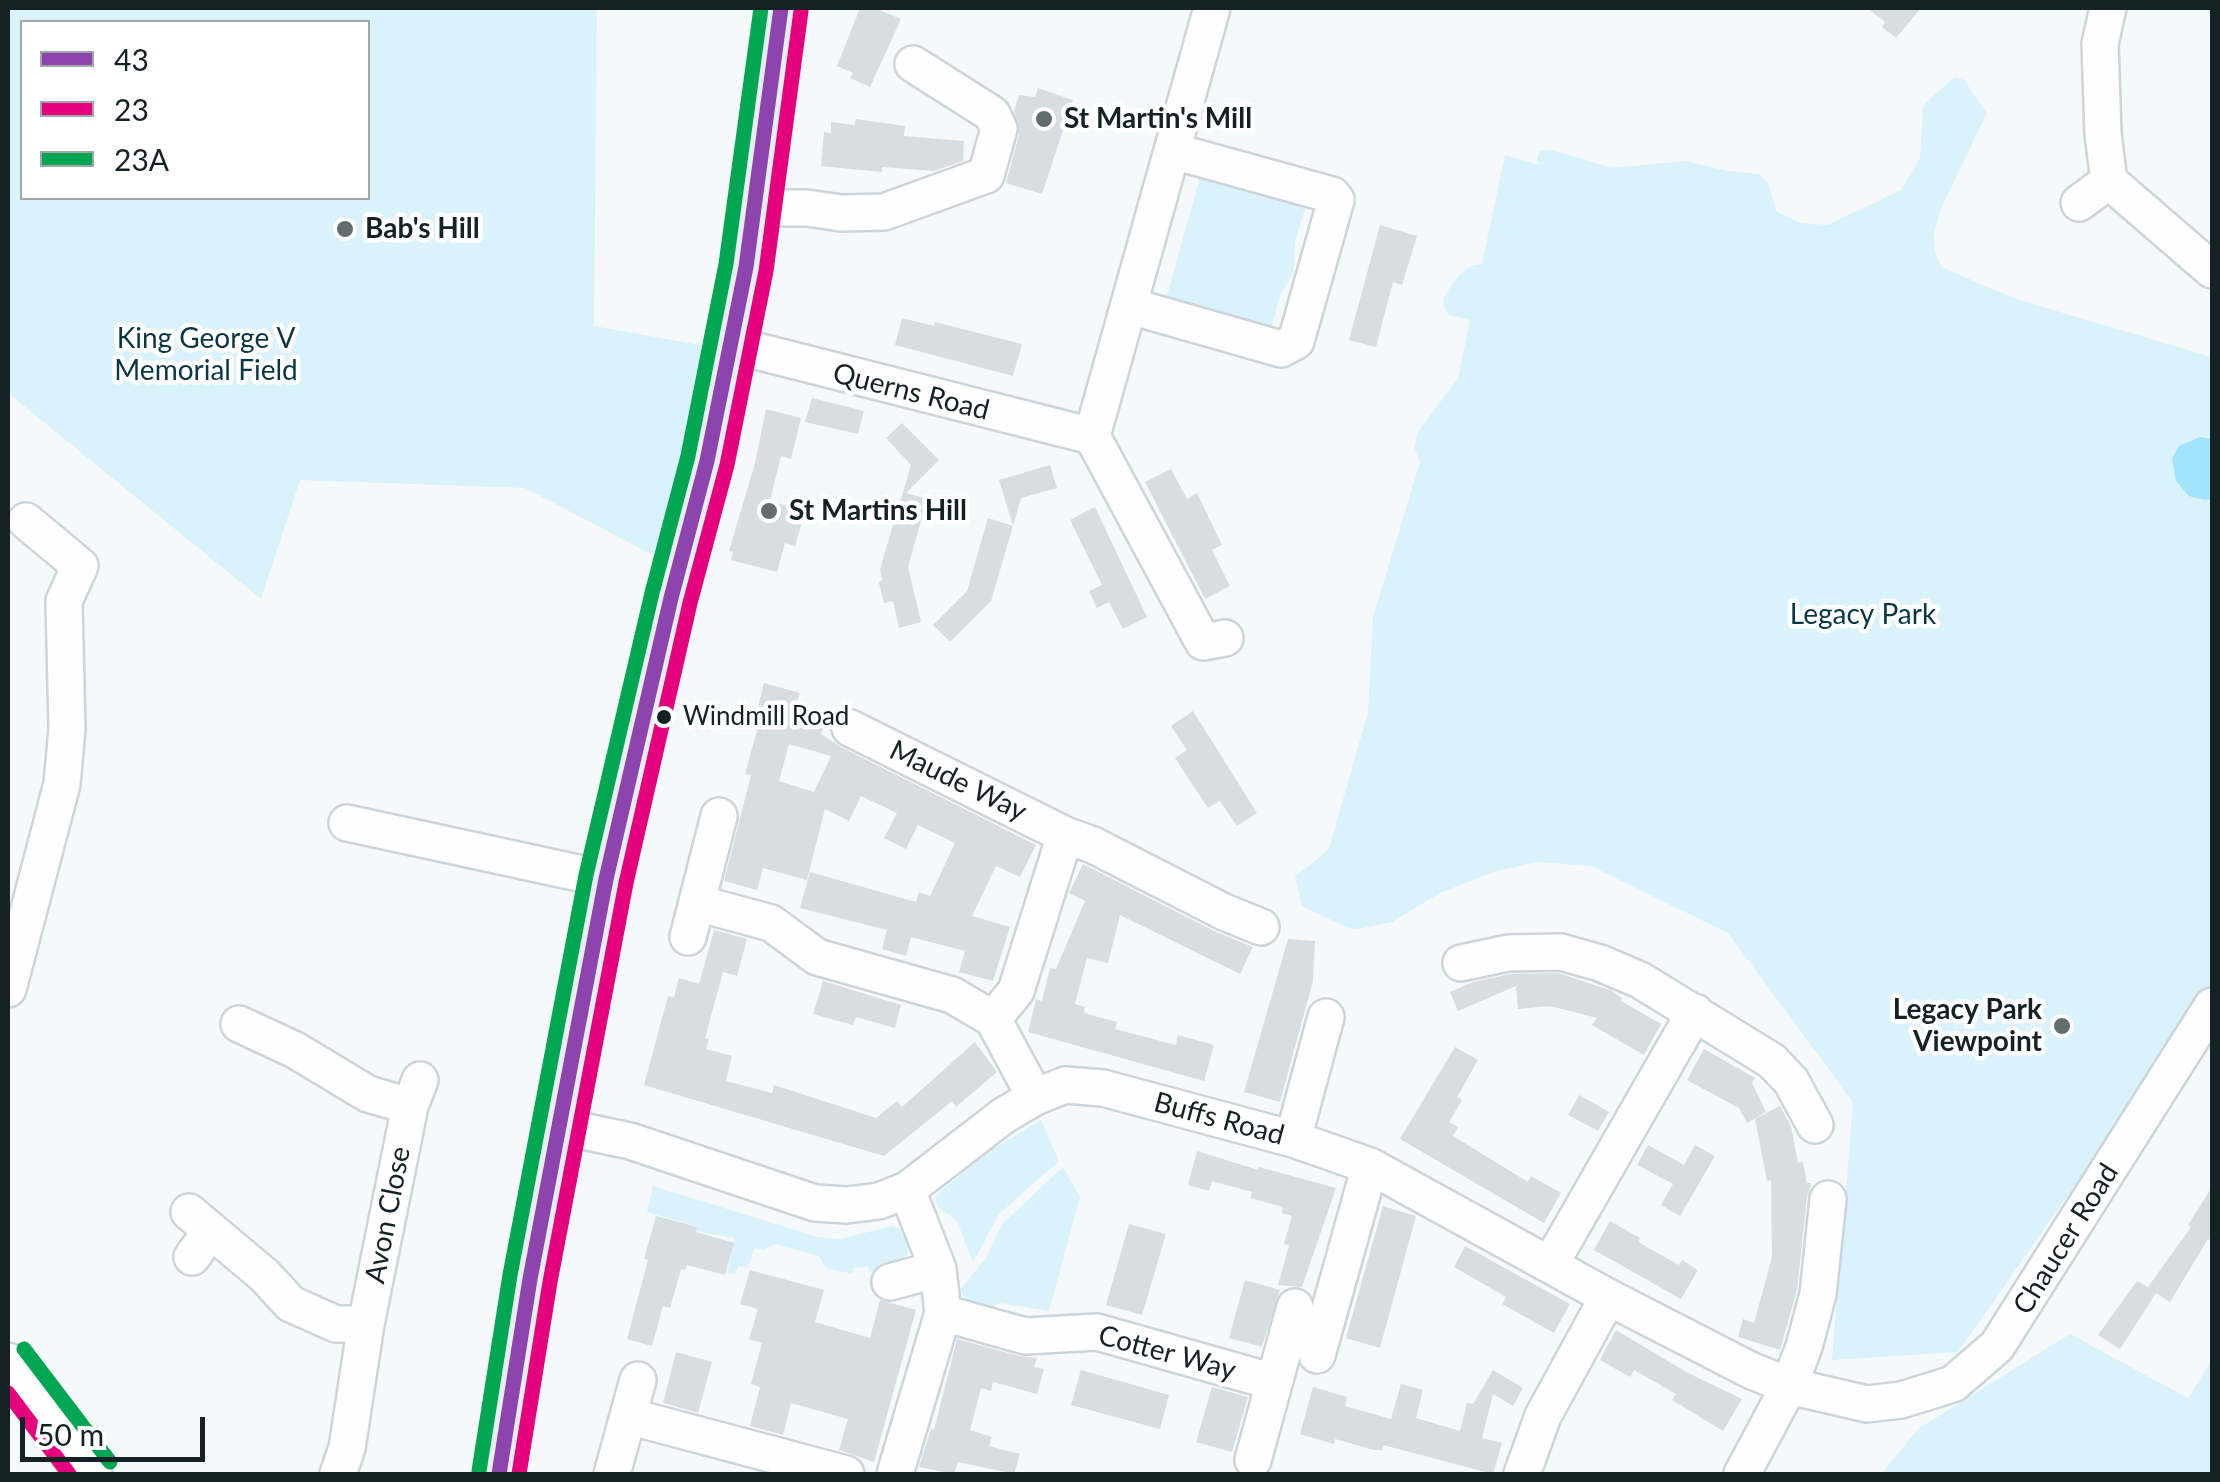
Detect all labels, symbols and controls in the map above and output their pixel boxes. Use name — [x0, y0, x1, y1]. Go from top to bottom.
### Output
legend — [20, 20, 370, 200]
text: 43 — [114, 41, 149, 77]
text: 23 — [114, 91, 149, 127]
place label: St Martin's Mill — [1064, 102, 1252, 136]
marker: St Martin's Mill — [1033, 108, 1055, 130]
text: 23A — [114, 141, 169, 177]
place label: Bab's Hill — [365, 212, 480, 246]
marker: Bab's Hill — [334, 218, 356, 240]
park label: King George V Memorial Field — [114, 322, 298, 388]
street label: Querns Road — [829, 356, 993, 428]
place label: St Martins Hill — [789, 494, 967, 528]
marker: St Martins Hill — [758, 500, 780, 522]
park label: Legacy Park — [1790, 598, 1936, 632]
place label: Windmill Road — [683, 701, 849, 733]
marker: Windmill Road — [654, 707, 674, 727]
street label: Maude Way — [884, 733, 1032, 829]
place label: Legacy Park Viewpoint — [1893, 993, 2042, 1059]
marker: Legacy Park Viewpoint — [2051, 1015, 2073, 1037]
street label: Buffs Road — [1150, 1086, 1288, 1152]
street label: Avon Close — [358, 1144, 418, 1286]
street label: Chaucer Road — [2006, 1157, 2126, 1321]
street label: Cotter Way — [1095, 1319, 1239, 1387]
scale bar — [25, 1397, 210, 1459]
text: 50 m — [37, 1416, 104, 1452]

